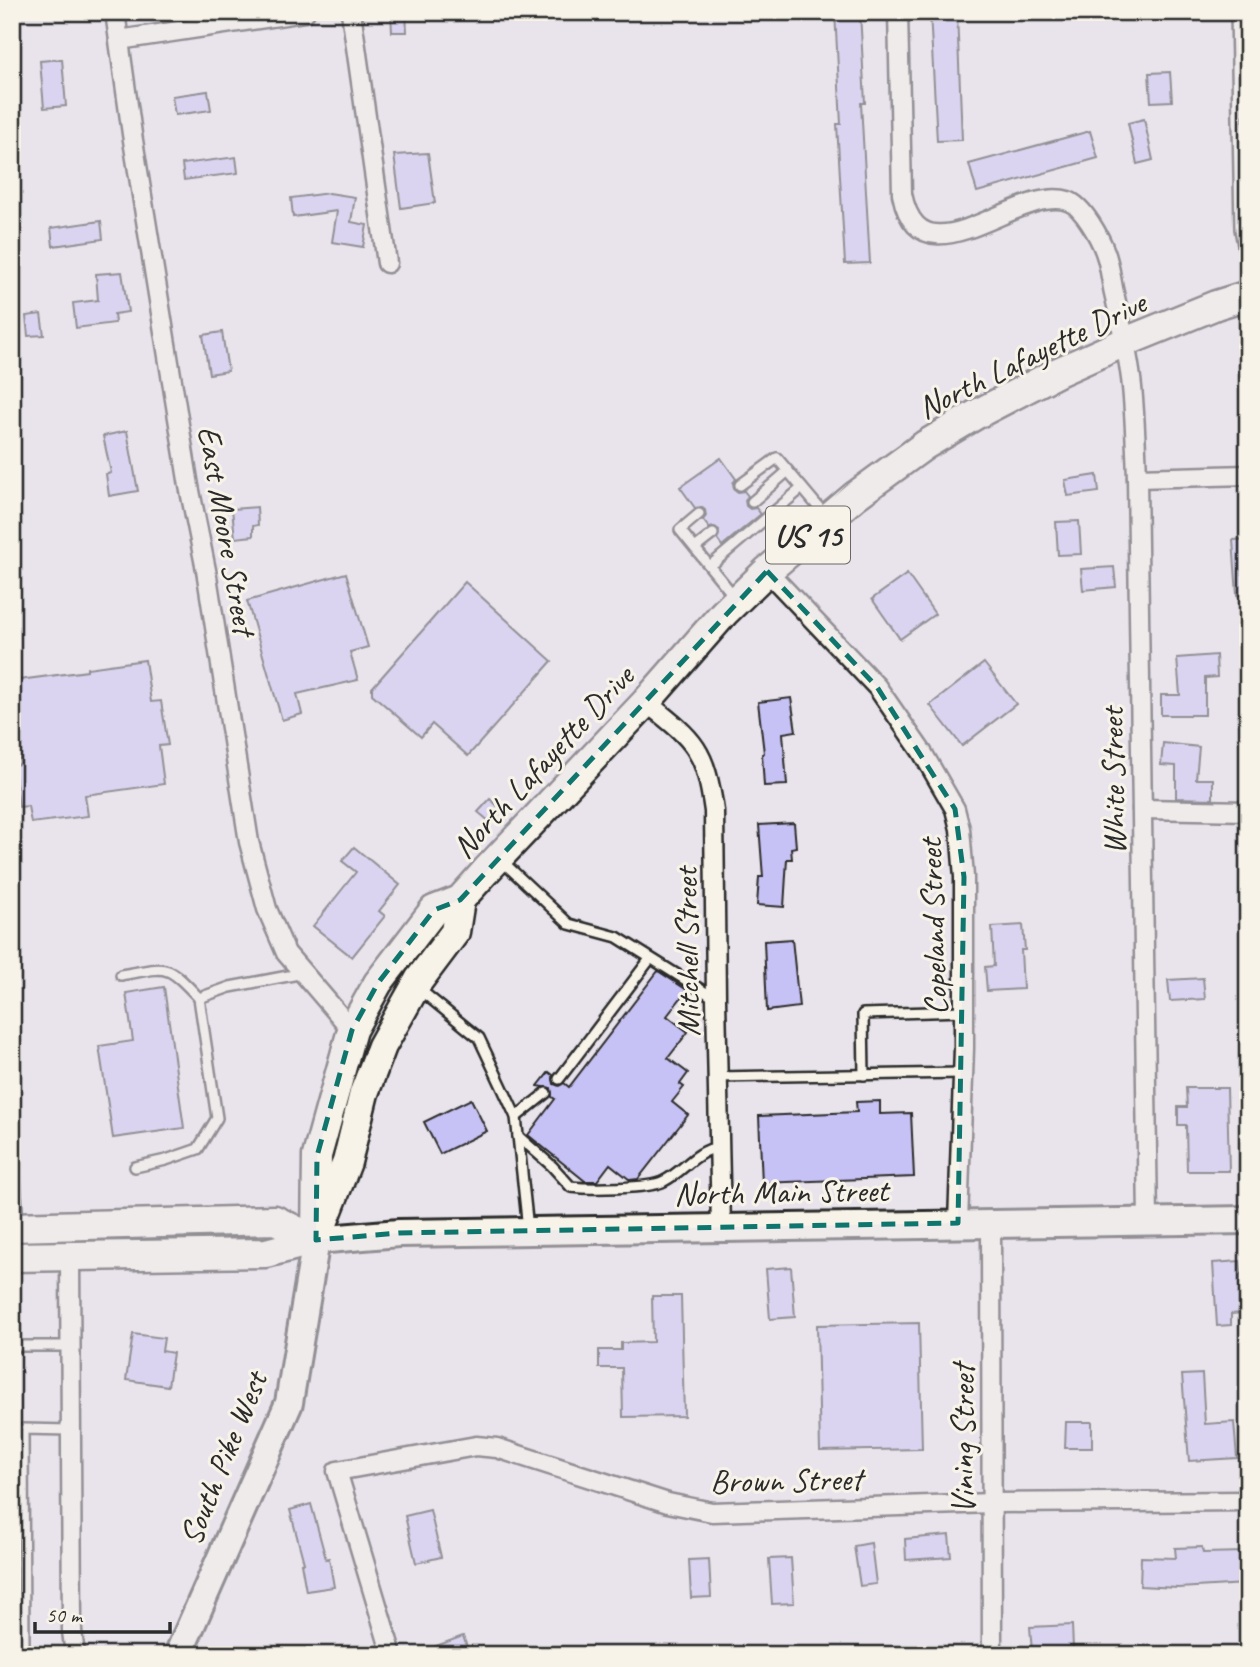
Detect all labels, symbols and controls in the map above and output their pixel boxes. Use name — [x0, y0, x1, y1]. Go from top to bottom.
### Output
street label: North Lafayette Drive — [910, 280, 1155, 428]
street label: East Moore Street — [188, 423, 267, 642]
road number: US 15 — [766, 506, 850, 564]
street label: North Lafayette Drive — [442, 655, 645, 867]
street label: White Street — [1091, 704, 1135, 855]
street label: Copeland Street — [909, 835, 957, 1016]
street label: Mitchell Street — [664, 864, 709, 1037]
street label: North Main Street — [674, 1169, 891, 1215]
street label: Vining Street — [942, 1360, 984, 1514]
street label: South Pike West — [169, 1363, 278, 1551]
street label: Brown Street — [710, 1458, 866, 1502]
scale bar — [35, 1590, 170, 1634]
text: 50 m — [46, 1602, 84, 1628]

